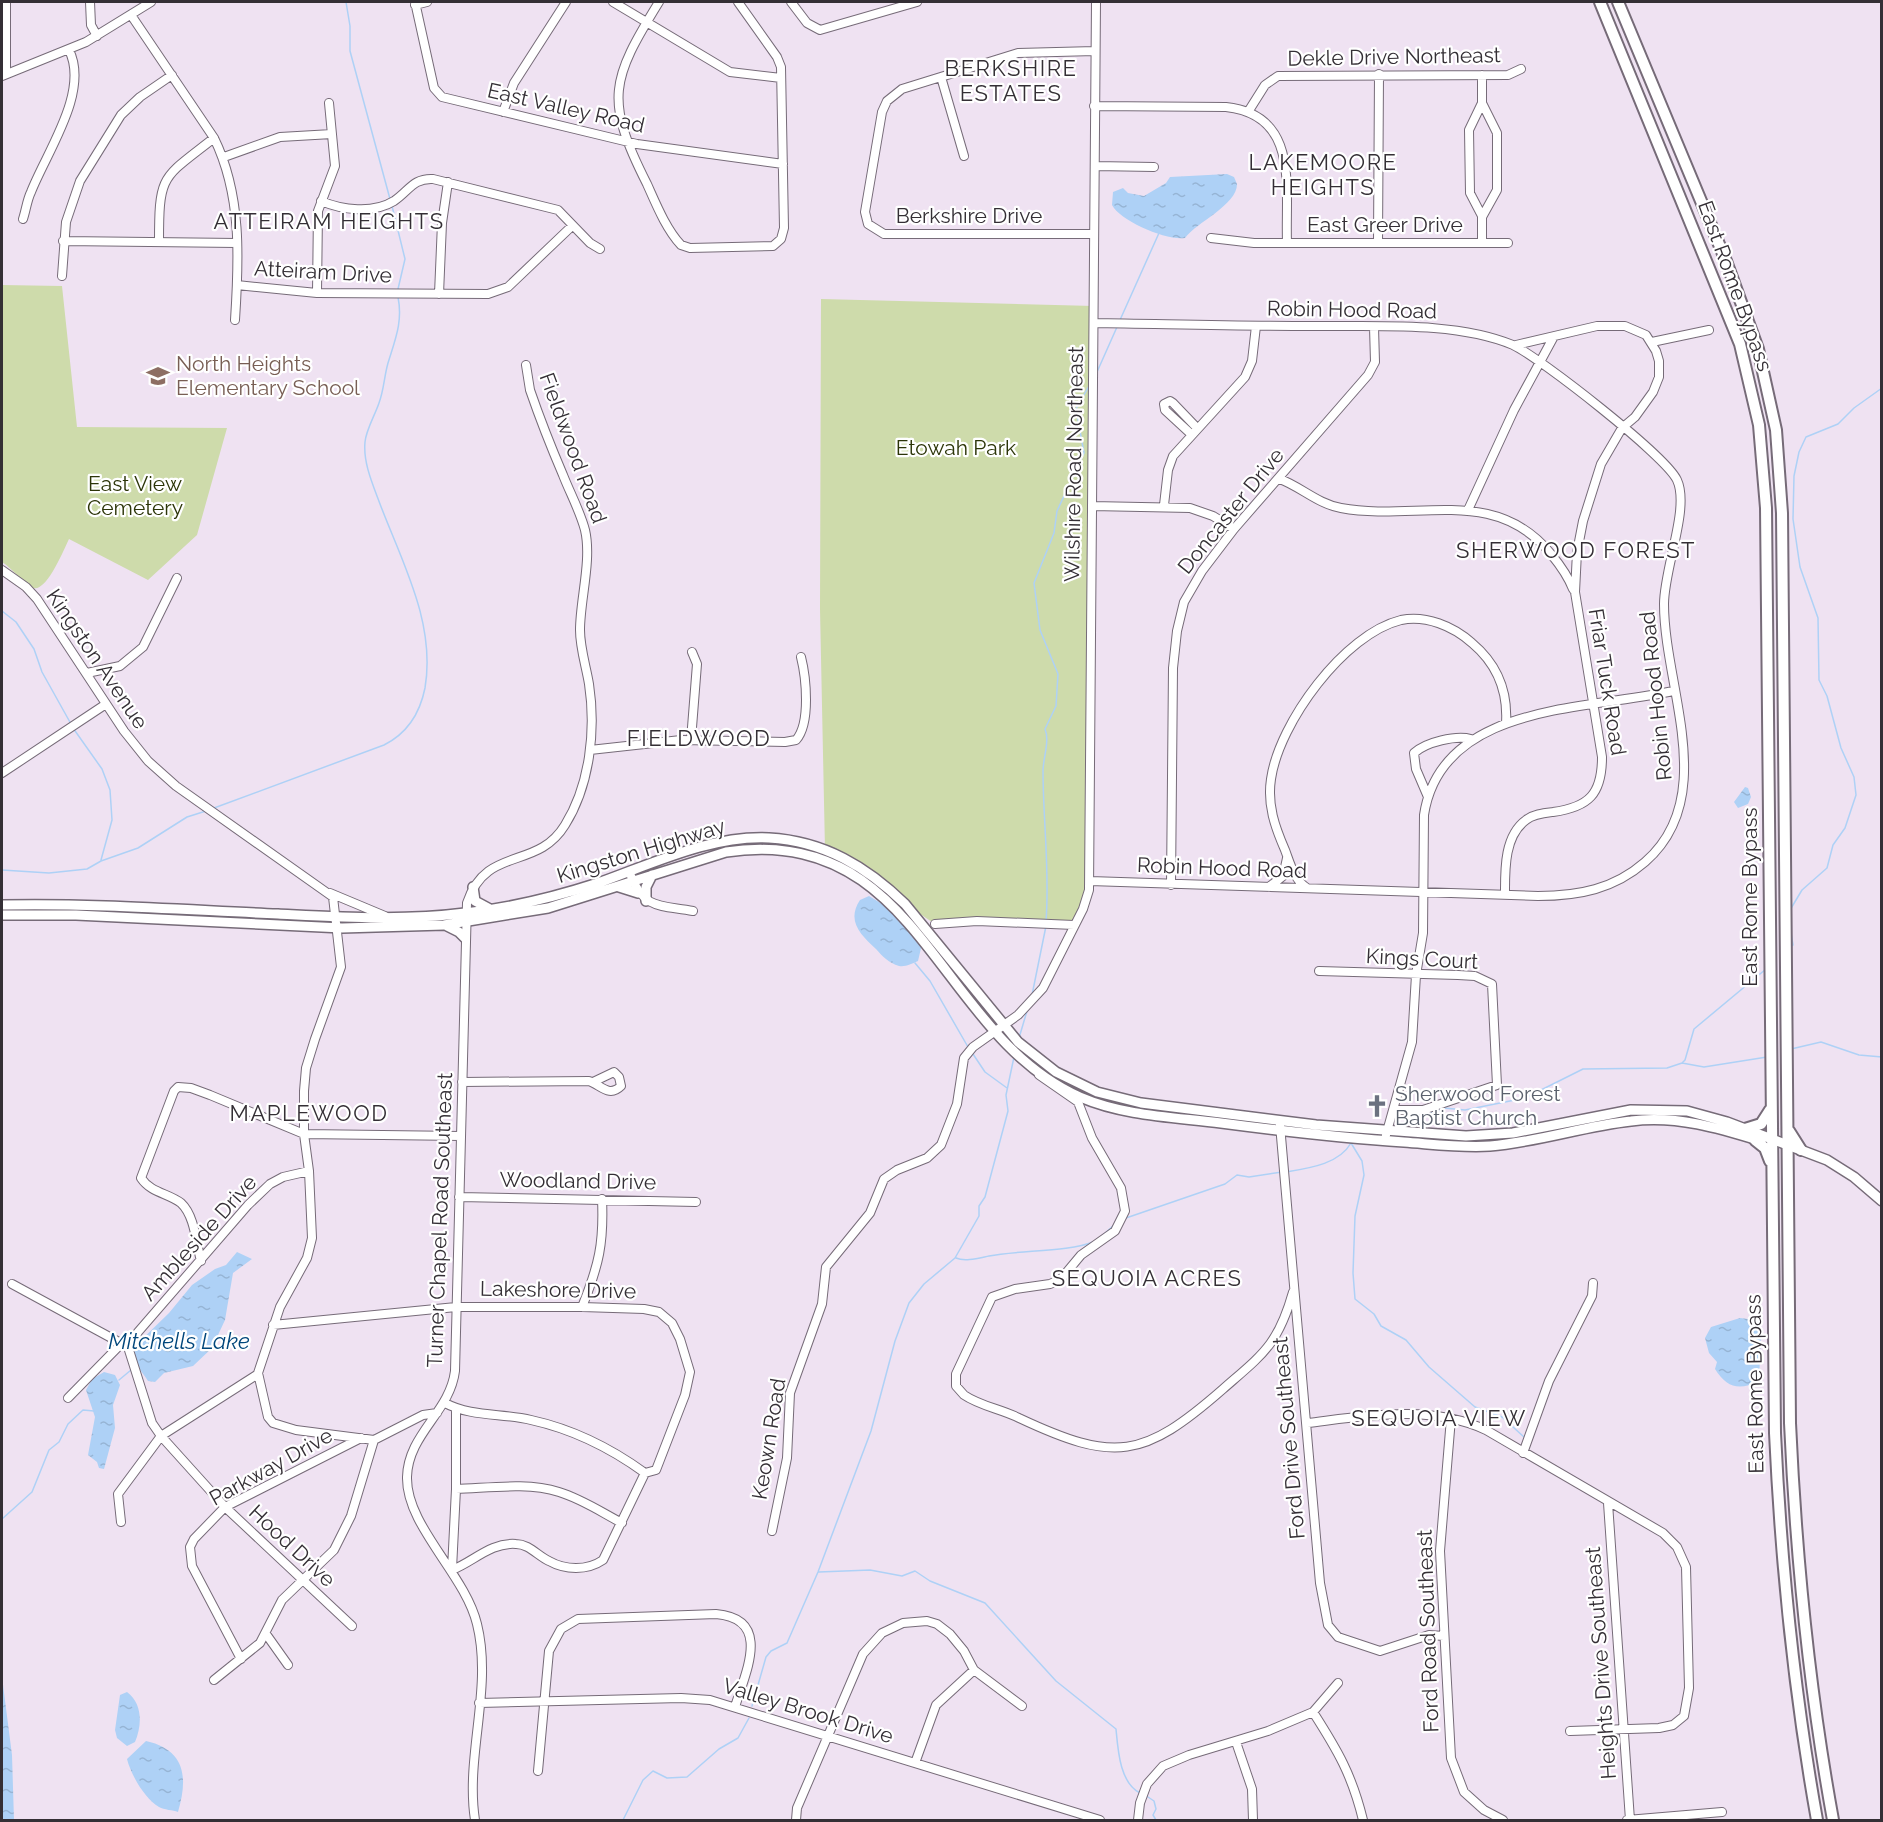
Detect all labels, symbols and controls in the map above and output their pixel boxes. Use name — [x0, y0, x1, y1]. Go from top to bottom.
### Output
street label: Dekle Drive Northeast — [1287, 42, 1501, 71]
district label: BERKSHIRE ESTATES — [945, 55, 1077, 106]
street label: East Valley Road — [485, 77, 647, 138]
district label: LAKEMOORE HEIGHTS — [1249, 149, 1397, 200]
street label: East Rome Bypass — [1693, 197, 1778, 374]
street label: Berkshire Drive — [896, 203, 1042, 228]
district label: ATTEIRAM HEIGHTS — [214, 208, 445, 234]
street label: East Greer Drive — [1307, 212, 1463, 237]
street label: Atteiram Drive — [253, 255, 393, 288]
street label: Robin Hood Road — [1267, 296, 1437, 323]
street label: Wilshire Road Northeast — [1059, 346, 1088, 582]
place label: North Heights Elementary School — [176, 351, 360, 400]
school or university icon: North Heights Elementary School — [145, 363, 171, 389]
street label: Fieldwood Road — [535, 369, 612, 527]
park label: Etowah Park — [896, 435, 1016, 460]
street label: Doncaster Drive — [1172, 443, 1289, 579]
park label: East View Cemetery — [87, 471, 183, 520]
district label: SHERWOOD FOREST — [1456, 537, 1696, 563]
street label: Kingston Avenue — [41, 584, 153, 733]
street label: Friar Tuck Road — [1584, 607, 1631, 757]
street label: Robin Hood Road — [1634, 610, 1677, 782]
district label: FIELDWOOD — [627, 725, 771, 751]
street label: East Rome Bypass — [1737, 807, 1762, 987]
street label: Kingston Highway — [554, 813, 728, 888]
street label: Robin Hood Road — [1137, 852, 1307, 883]
street label: Kings Court — [1365, 943, 1479, 974]
street label: Turner Chapel Road Southeast — [422, 1072, 457, 1368]
place label: Sherwood Forest Baptist Church — [1395, 1081, 1561, 1130]
church icon: Sherwood Forest Baptist Church — [1364, 1093, 1390, 1119]
district label: MAPLEWOOD — [230, 1100, 388, 1126]
street label: Woodland Drive — [500, 1167, 656, 1194]
street label: Ambleside Drive — [136, 1170, 261, 1306]
district label: SEQUOIA ACRES — [1052, 1265, 1242, 1291]
street label: Lakeshore Drive — [480, 1276, 636, 1303]
street label: East Rome Bypass — [1740, 1294, 1769, 1474]
water label: Mitchells Lake — [108, 1328, 250, 1354]
street label: Ford Drive Southeast — [1267, 1336, 1310, 1540]
street label: Keown Road — [747, 1377, 790, 1501]
district label: SEQUOIA VIEW — [1351, 1405, 1527, 1431]
street label: Parkway Drive — [205, 1422, 337, 1511]
street label: Hood Drive — [244, 1499, 341, 1592]
street label: Ford Road Southeast — [1411, 1529, 1444, 1733]
street label: Heights Drive Southeast — [1580, 1546, 1621, 1780]
street label: Valley Brook Drive — [720, 1673, 896, 1748]

